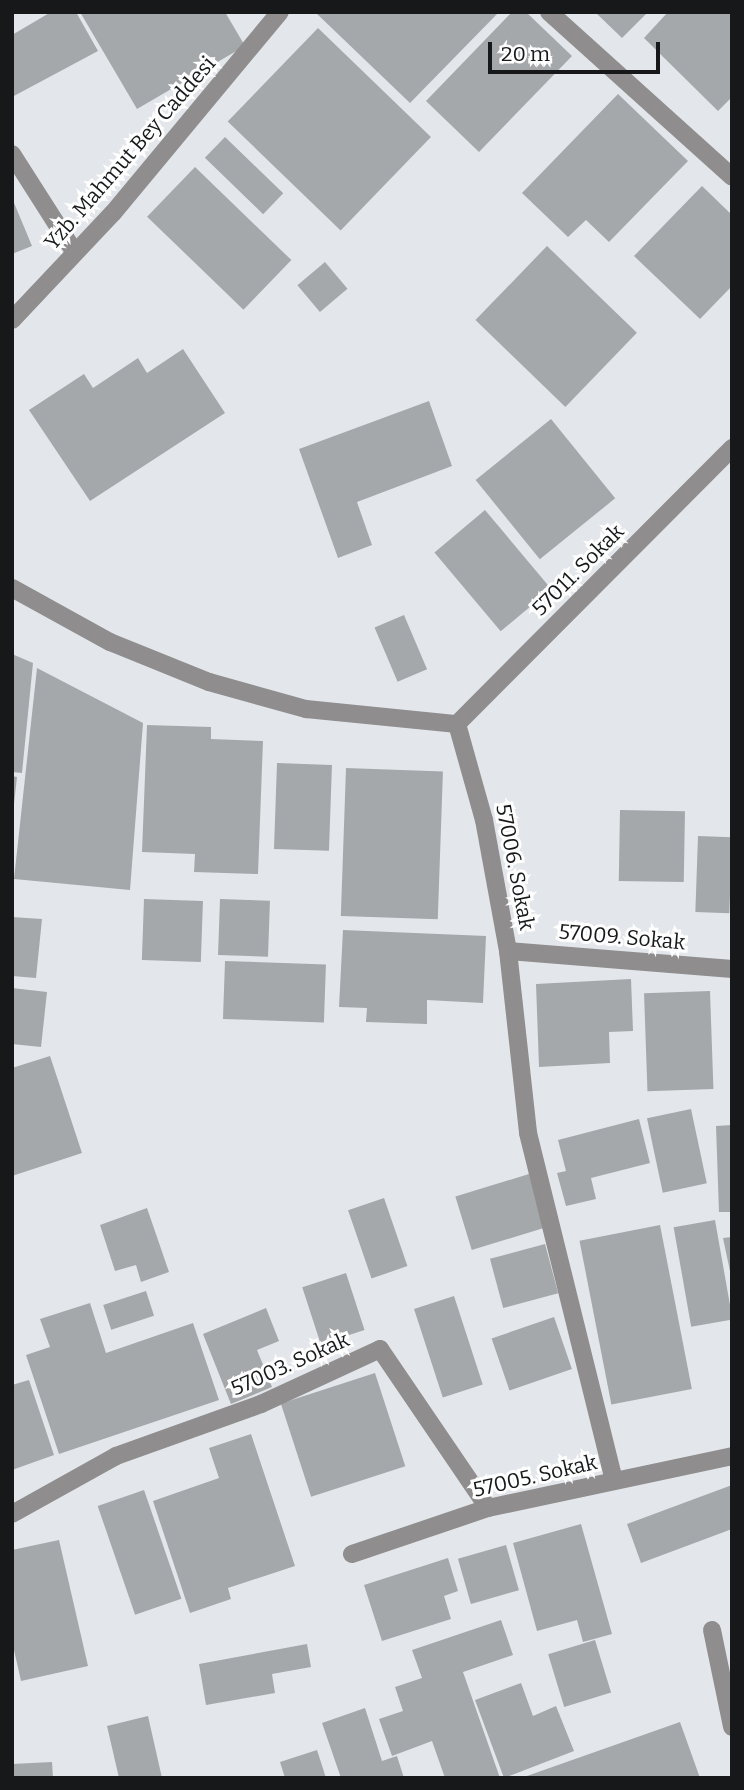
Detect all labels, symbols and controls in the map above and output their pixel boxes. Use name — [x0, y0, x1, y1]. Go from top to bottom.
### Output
scale bar — [492, 28, 664, 72]
text: 20 m — [501, 41, 550, 67]
street label: Yzb. Mahmut Bey Caddesi — [39, 51, 221, 255]
street label: 57011. Sokak — [527, 519, 629, 621]
street label: 57006. Sokak — [490, 802, 540, 932]
street label: 57009. Sokak — [558, 919, 686, 955]
street label: 57003. Sokak — [227, 1327, 353, 1401]
street label: 57005. Sokak — [471, 1450, 599, 1502]

